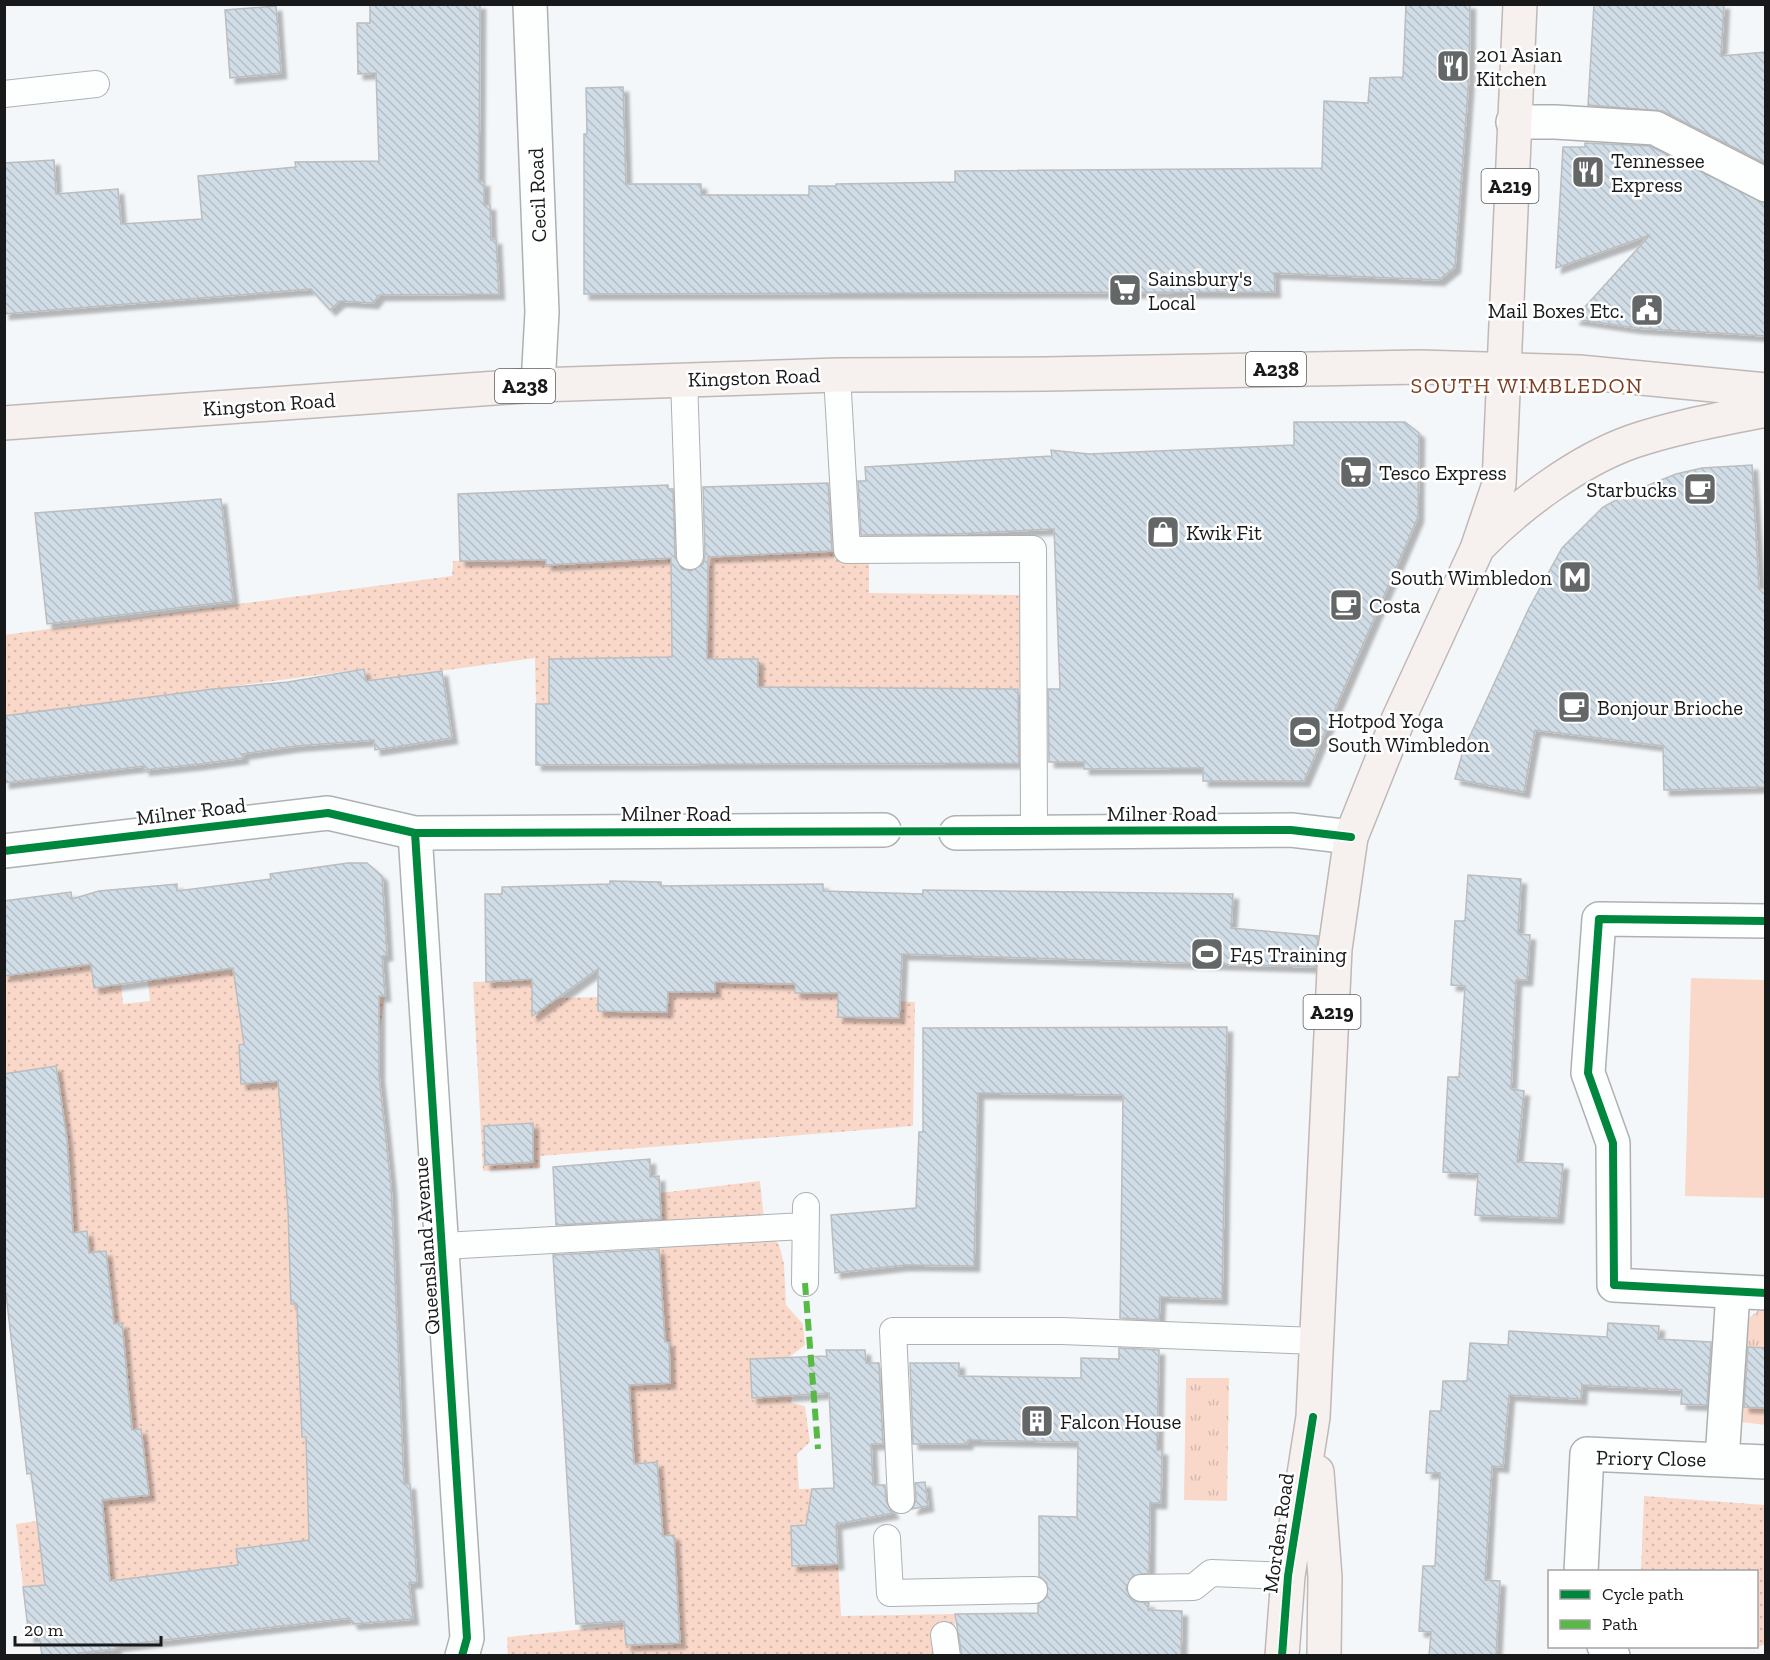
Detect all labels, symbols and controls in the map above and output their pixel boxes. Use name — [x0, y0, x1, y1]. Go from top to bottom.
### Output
place label: 201 Asian Kitchen — [1476, 42, 1562, 91]
restaurant icon: 201 Asian Kitchen — [1435, 48, 1471, 84]
street label: Cecil Road — [523, 147, 551, 243]
place label: Tennessee Express — [1611, 148, 1705, 197]
restaurant icon: Tennessee Express — [1570, 154, 1606, 190]
road number: A219 — [1482, 169, 1538, 203]
place label: Sainsbury's Local — [1148, 266, 1252, 315]
supermarket icon: Sainsbury's Local — [1107, 272, 1143, 308]
public building icon: Mail Boxes Etc. — [1629, 292, 1665, 328]
place label: Mail Boxes Etc. — [1488, 298, 1624, 323]
road number: A238 — [1246, 352, 1306, 386]
street label: Kingston Road — [687, 362, 821, 392]
road number: A238 — [495, 369, 555, 403]
district label: SOUTH WIMBLEDON — [1410, 372, 1644, 399]
street label: Kingston Road — [202, 387, 336, 421]
supermarket icon: Tesco Express — [1338, 454, 1374, 490]
place label: Tesco Express — [1379, 460, 1507, 485]
cafe icon: Starbucks — [1682, 471, 1718, 507]
place label: Starbucks — [1586, 477, 1677, 502]
shop icon: Kwik Fit — [1145, 514, 1181, 550]
place label: Kwik Fit — [1186, 520, 1262, 545]
metro station icon: South Wimbledon — [1557, 559, 1593, 595]
place label: South Wimbledon — [1391, 565, 1552, 590]
cafe icon: Costa — [1328, 587, 1364, 623]
place label: Costa — [1369, 593, 1420, 618]
cafe icon: Bonjour Brioche — [1556, 689, 1592, 725]
place label: Bonjour Brioche — [1597, 695, 1743, 721]
place label: Hotpod Yoga South Wimbledon — [1328, 708, 1489, 757]
sports icon: Hotpod Yoga South Wimbledon — [1287, 714, 1323, 750]
street label: Milner Road — [135, 792, 248, 830]
street label: Milner Road — [621, 801, 732, 826]
street label: Milner Road — [1107, 801, 1218, 826]
sports icon: F45 Training — [1189, 936, 1225, 972]
place label: F45 Training — [1230, 942, 1347, 967]
road number: A219 — [1304, 995, 1360, 1029]
street label: Queensland Avenue — [407, 1156, 445, 1336]
building icon: Falcon House — [1019, 1403, 1055, 1439]
place label: Falcon House — [1060, 1409, 1182, 1434]
street label: Priory Close — [1596, 1445, 1707, 1471]
street label: Morden Road — [1257, 1471, 1299, 1595]
legend — [1548, 1570, 1758, 1648]
text: Cycle path — [1602, 1583, 1684, 1605]
scale bar — [15, 1609, 160, 1647]
text: Path — [1602, 1613, 1638, 1635]
text: 20 m — [24, 1619, 64, 1641]

